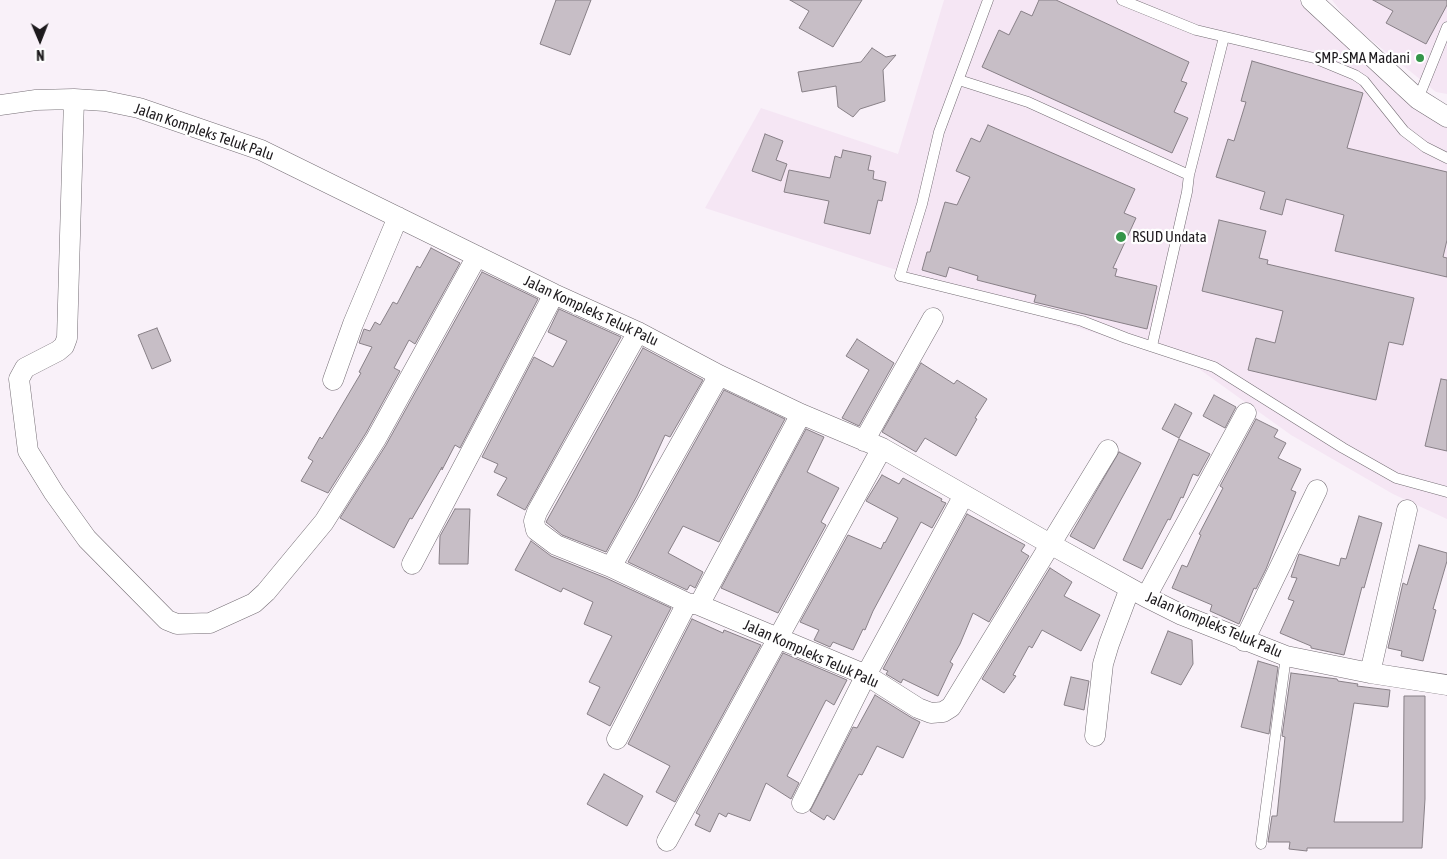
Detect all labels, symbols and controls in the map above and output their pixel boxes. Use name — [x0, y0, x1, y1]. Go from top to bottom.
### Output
north arrow — [15, 15, 65, 65]
text: N — [36, 47, 45, 63]
place label: SMP-SMA Madani — [1315, 49, 1410, 67]
marker: SMP-SMA Madani — [1414, 52, 1426, 64]
street label: Jalan Kompleks Teluk Palu — [132, 100, 276, 164]
place label: RSUD Undata — [1132, 228, 1207, 246]
marker: RSUD Undata — [1114, 230, 1128, 244]
street label: Jalan Kompleks Teluk Palu — [521, 272, 661, 350]
street label: Jalan Kompleks Teluk Palu — [1143, 588, 1285, 662]
street label: Jalan Kompleks Teluk Palu — [741, 616, 881, 692]

